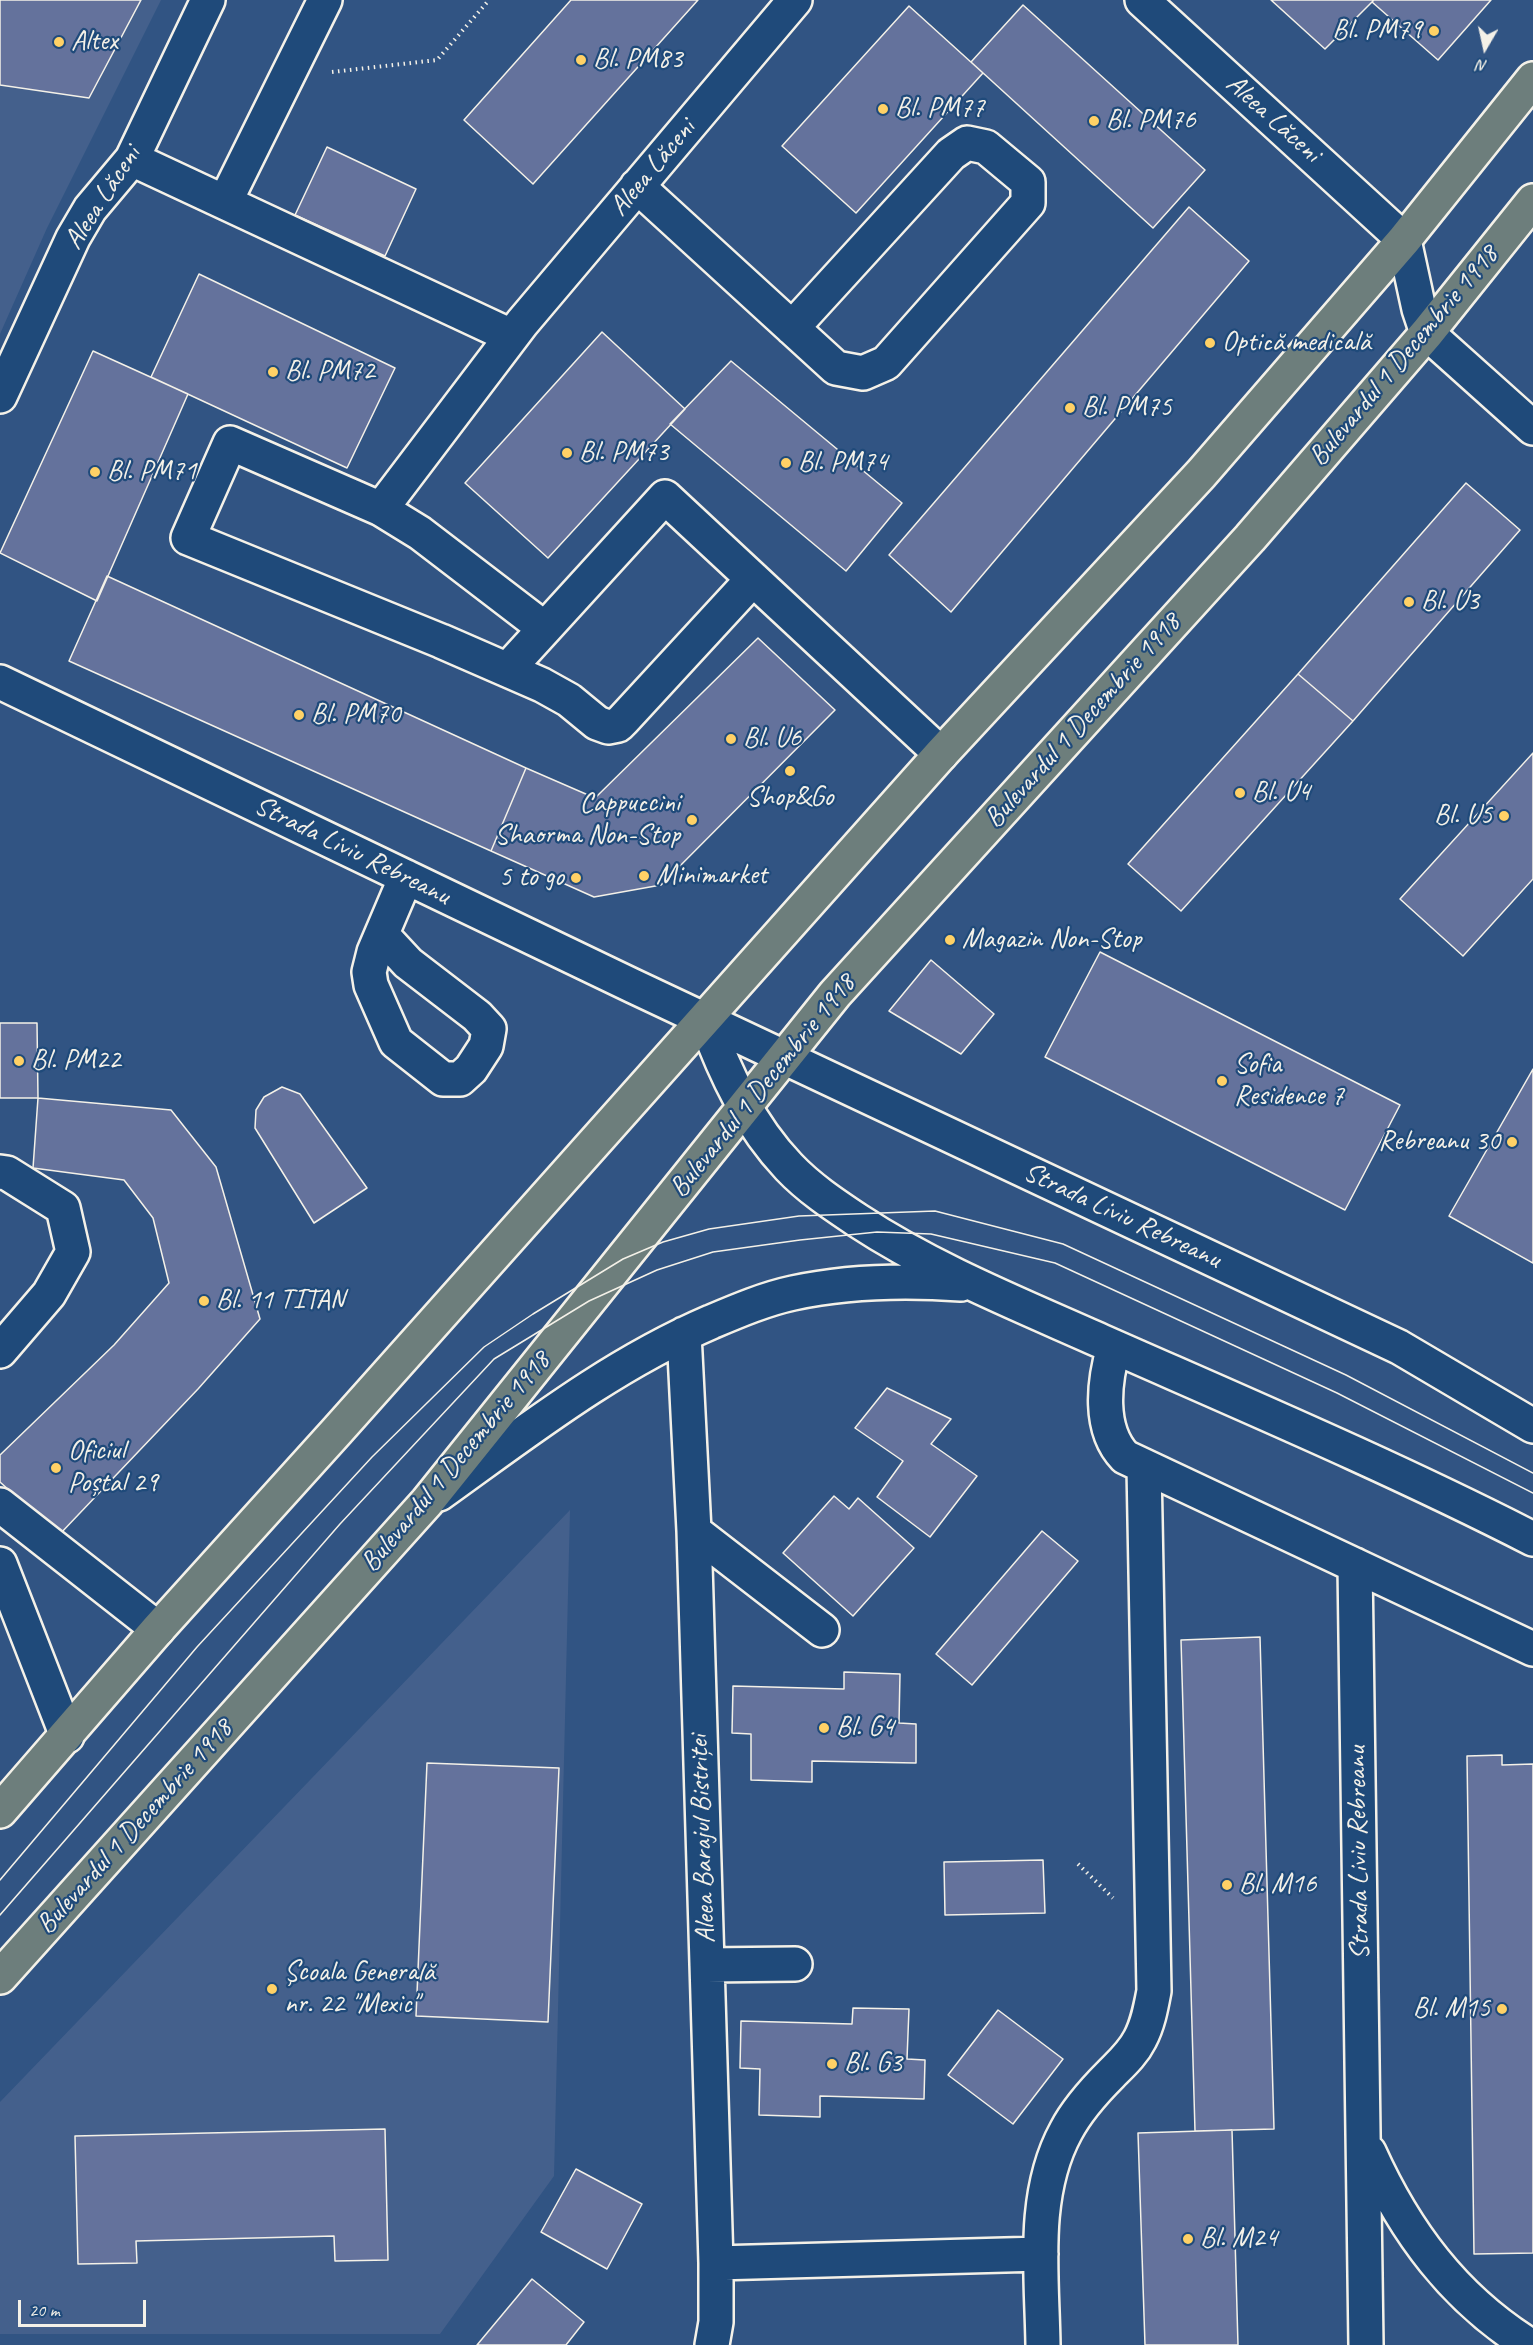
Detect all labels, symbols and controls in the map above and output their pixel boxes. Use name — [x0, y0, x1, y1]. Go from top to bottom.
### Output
place label: Bl. PM79 — [1332, 14, 1422, 48]
north arrow — [1455, 18, 1515, 78]
marker: Bl. PM79 — [1427, 24, 1441, 38]
place label: Altex — [71, 25, 118, 59]
marker: Altex — [52, 35, 66, 49]
place label: Bl. PM83 — [593, 43, 683, 77]
marker: Bl. PM83 — [574, 53, 588, 67]
text: N — [1476, 55, 1489, 76]
street label: Aleea Lăceni — [1219, 68, 1327, 170]
place label: Bl. PM77 — [895, 92, 985, 126]
marker: Bl. PM77 — [876, 102, 890, 116]
place label: Bl. PM76 — [1106, 104, 1196, 138]
street label: Aleea Lăceni — [603, 113, 703, 223]
marker: Bl. PM76 — [1087, 114, 1101, 128]
street label: Aleea Lăceni — [57, 140, 149, 256]
street label: Bulevardul 1 Decembrie 1918 — [1302, 239, 1506, 473]
place label: Optică medicală — [1222, 326, 1371, 360]
marker: Optică medicală — [1203, 336, 1217, 350]
place label: Bl. PM72 — [285, 355, 375, 389]
marker: Bl. PM72 — [266, 365, 280, 379]
place label: Bl. PM75 — [1082, 391, 1172, 425]
marker: Bl. PM75 — [1063, 401, 1077, 415]
place label: Bl. PM73 — [579, 436, 669, 470]
marker: Bl. PM73 — [560, 446, 574, 460]
place label: Bl. PM74 — [798, 446, 888, 480]
place label: Bl. PM71 — [107, 455, 197, 489]
marker: Bl. PM74 — [779, 456, 793, 470]
marker: Bl. PM71 — [88, 465, 102, 479]
place label: Bl. U3 — [1421, 585, 1479, 619]
marker: Bl. U3 — [1402, 595, 1416, 609]
street label: Bulevardul 1 Decembrie 1918 — [978, 607, 1188, 835]
place label: Bl. PM70 — [311, 698, 401, 732]
marker: Bl. PM70 — [292, 708, 306, 722]
place label: Bl. U6 — [743, 722, 801, 756]
marker: Bl. U6 — [724, 732, 738, 746]
marker: Shop&Go — [783, 764, 797, 778]
place label: Bl. U4 — [1252, 776, 1310, 810]
place label: Shop&Go — [747, 781, 833, 815]
marker: Bl. U4 — [1233, 786, 1247, 800]
place label: Cappuccini Shaorma Non-Stop — [494, 787, 680, 853]
street label: Strada Liviu Rebreanu — [249, 789, 455, 913]
place label: Bl. U5 — [1434, 799, 1492, 833]
marker: Bl. U5 — [1497, 809, 1511, 823]
marker: Cappuccini Shaorma Non-Stop — [685, 813, 699, 827]
place label: Minimarket — [656, 859, 767, 893]
place label: 5 to go — [499, 861, 564, 895]
marker: Minimarket — [637, 869, 651, 883]
marker: 5 to go — [569, 871, 583, 885]
place label: Magazin Non-Stop — [962, 923, 1141, 957]
marker: Magazin Non-Stop — [943, 933, 957, 947]
street label: Bulevardul 1 Decembrie 1918 — [663, 968, 863, 1204]
place label: Bl. PM22 — [31, 1044, 121, 1078]
place label: Sofia Residence 7 — [1234, 1048, 1344, 1114]
marker: Bl. PM22 — [12, 1054, 26, 1068]
marker: Sofia Residence 7 — [1215, 1074, 1229, 1088]
place label: Rebreanu 30 — [1378, 1125, 1500, 1159]
marker: Rebreanu 30 — [1505, 1135, 1519, 1149]
street label: Strada Liviu Rebreanu — [1018, 1156, 1226, 1276]
place label: Bl. 11 TITAN — [216, 1284, 345, 1318]
marker: Bl. 11 TITAN — [197, 1294, 211, 1308]
street label: Bulevardul 1 Decembrie 1918 — [354, 1345, 558, 1579]
place label: Oficiul Poștal 29 — [68, 1435, 158, 1501]
marker: Oficiul Poștal 29 — [49, 1461, 63, 1475]
place label: Bl. G4 — [836, 1711, 894, 1745]
street label: Bulevardul 1 Decembrie 1918 — [30, 1713, 240, 1941]
marker: Bl. G4 — [817, 1721, 831, 1735]
street label: Aleea Barajul Bistriței — [683, 1734, 723, 1944]
street label: Strada Liviu Rebreanu — [1340, 1746, 1378, 1960]
place label: Bl. M16 — [1239, 1868, 1316, 1902]
marker: Bl. M16 — [1220, 1878, 1234, 1892]
place label: Școala Generală nr. 22 "Mexic" — [284, 1956, 435, 2022]
marker: Școala Generală nr. 22 "Mexic" — [265, 1982, 279, 1996]
place label: Bl. M15 — [1413, 1992, 1490, 2026]
marker: Bl. M15 — [1495, 2002, 1509, 2016]
place label: Bl. G3 — [844, 2047, 902, 2081]
marker: Bl. G3 — [825, 2057, 839, 2071]
place label: Bl. M24 — [1200, 2222, 1277, 2256]
marker: Bl. M24 — [1181, 2232, 1195, 2246]
scale bar — [21, 2288, 148, 2326]
text: 20 m — [29, 2299, 60, 2321]

